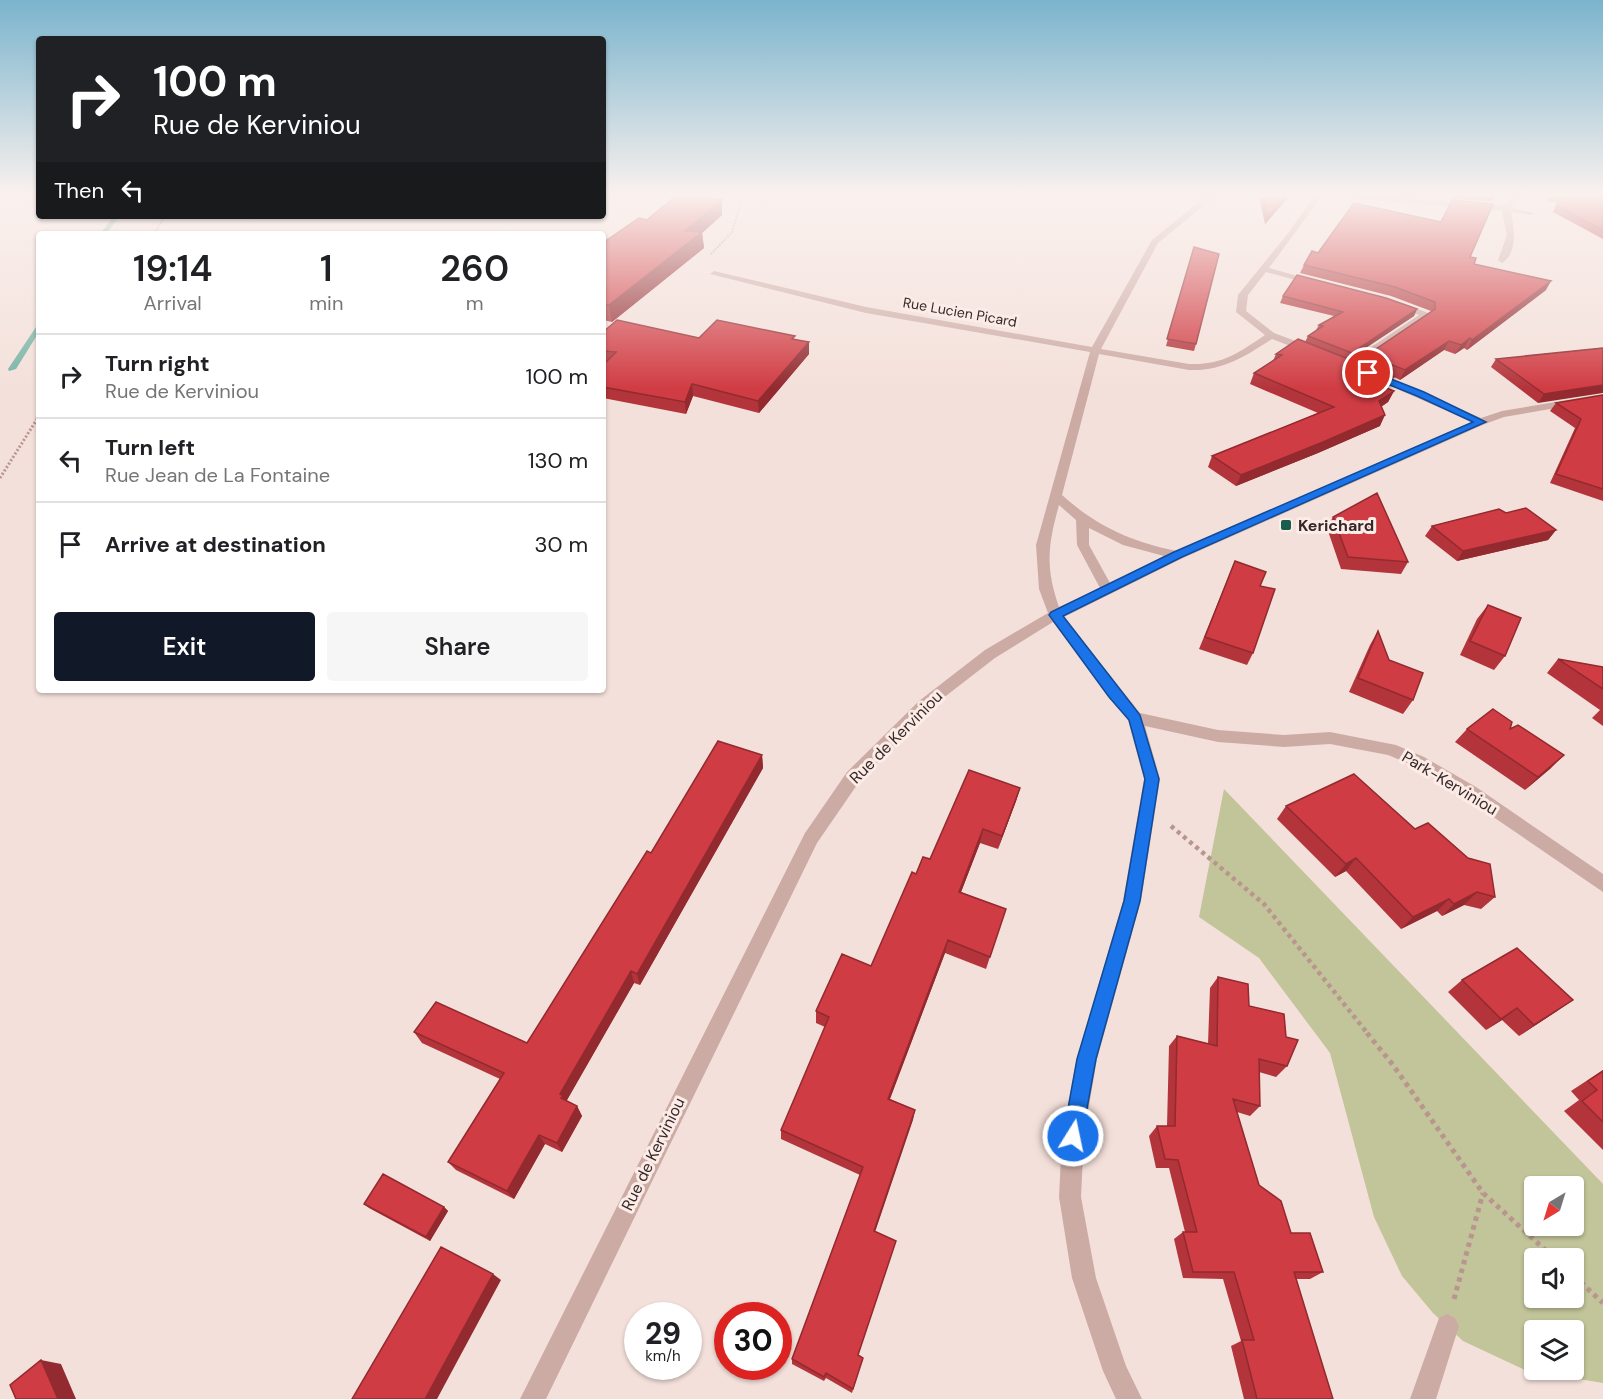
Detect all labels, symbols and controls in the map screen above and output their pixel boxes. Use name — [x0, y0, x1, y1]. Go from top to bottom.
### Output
text: 100 m — [153, 54, 277, 109]
icon: right — [54, 60, 132, 138]
text: Rue de Kerviniou — [153, 107, 361, 142]
icon: left — [116, 174, 149, 207]
text: Then — [54, 176, 104, 205]
text: 19:14 — [133, 245, 212, 292]
text: 1 — [320, 245, 333, 292]
text: 260 — [440, 245, 509, 292]
text: Arrival — [144, 290, 202, 316]
text: min — [309, 290, 343, 316]
text: m — [466, 290, 484, 316]
street label: Rue Lucien Picard — [902, 293, 1018, 331]
pin — [1342, 347, 1393, 398]
text: Turn right — [105, 349, 210, 378]
icon: arrive — [1351, 356, 1384, 389]
icon: right — [54, 360, 87, 393]
text: 100 m — [526, 362, 588, 391]
text: Rue de Kerviniou — [105, 378, 259, 404]
text: Turn left — [105, 433, 195, 462]
icon: left — [54, 444, 87, 477]
text: 130 m — [528, 446, 588, 475]
text: Rue Jean de La Fontaine — [105, 462, 330, 488]
place label: Kerichard — [1298, 515, 1374, 536]
marker: Kerichard — [1279, 518, 1293, 532]
icon: arrive — [54, 528, 87, 561]
text: Arrive at destination — [105, 530, 326, 559]
text: 30 m — [534, 530, 588, 559]
button: Exit — [54, 612, 315, 681]
button: Share — [327, 612, 588, 681]
street label: Rue de Kerviniou — [845, 686, 947, 788]
street label: Park-Kerviniou — [1398, 746, 1502, 820]
street label: Rue de Kerviniou — [617, 1094, 689, 1214]
position arrow — [1041, 1104, 1105, 1168]
north arrow — [1524, 1176, 1584, 1236]
map controls — [1524, 1176, 1584, 1380]
button: sound — [1524, 1248, 1584, 1308]
speed limit sign: 30 — [714, 1302, 792, 1380]
text: 29 — [645, 1314, 681, 1353]
button: layers — [1524, 1320, 1584, 1380]
text: km/h — [645, 1346, 681, 1366]

